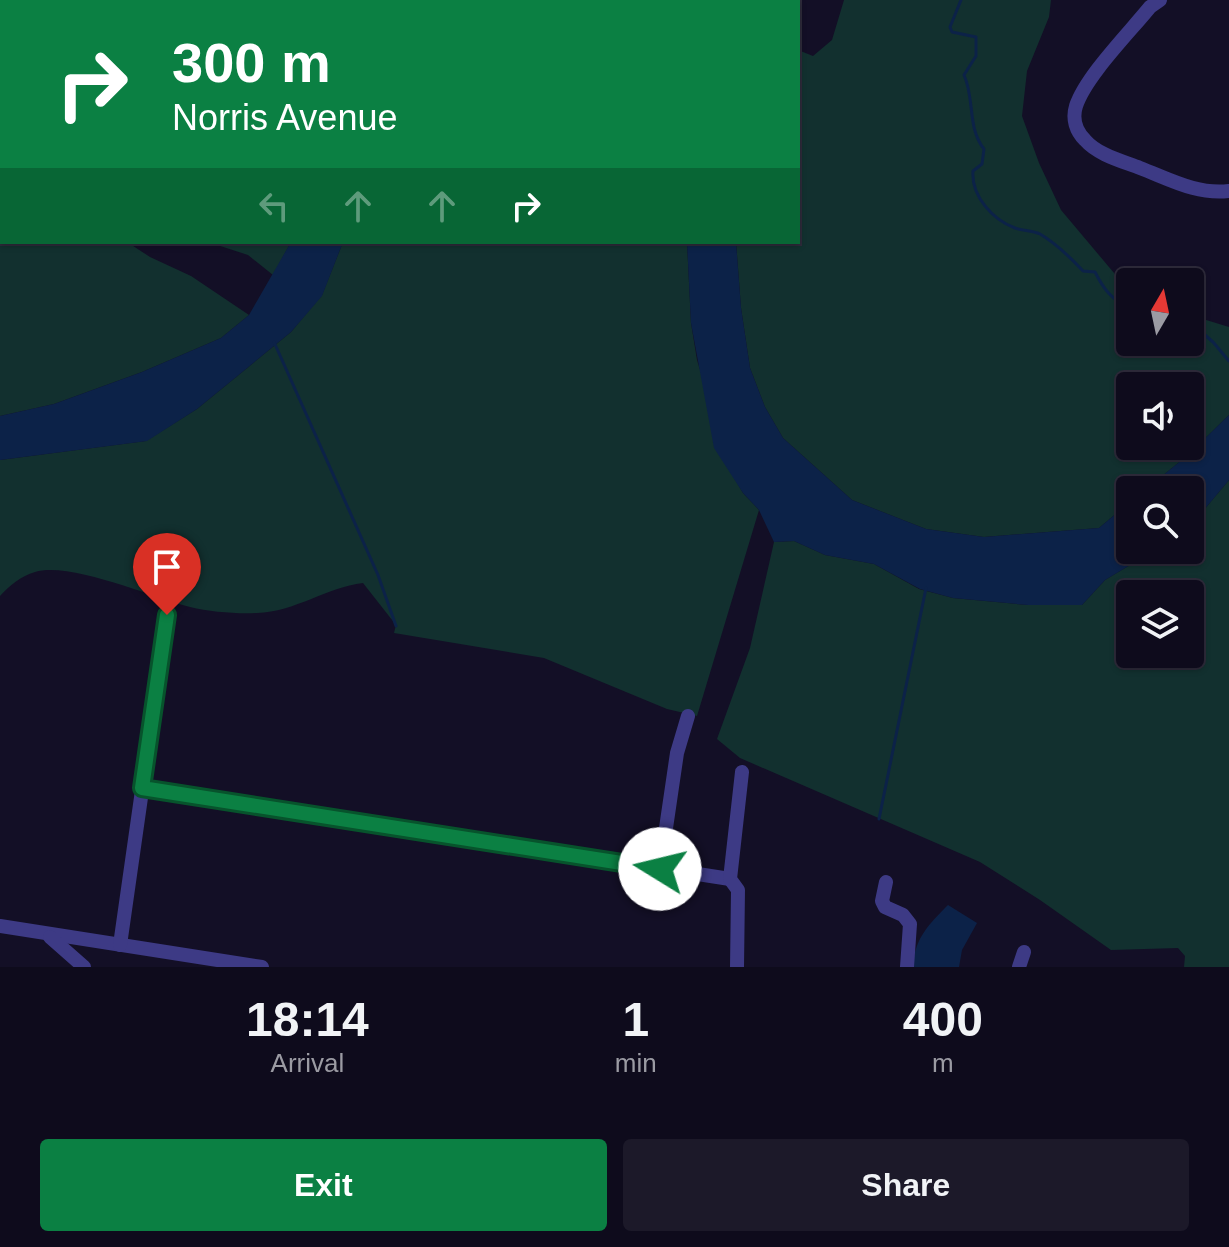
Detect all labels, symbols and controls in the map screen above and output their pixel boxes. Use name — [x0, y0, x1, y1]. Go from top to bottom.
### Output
text: 300 m — [172, 31, 331, 94]
icon: right — [40, 32, 144, 136]
text: Norris Avenue — [172, 97, 397, 138]
icon: left — [252, 184, 296, 228]
icon: ahead — [336, 184, 380, 228]
icon: ahead — [420, 184, 464, 228]
icon: right — [504, 184, 548, 228]
north arrow — [1116, 268, 1204, 356]
map controls — [1116, 268, 1204, 668]
button: sound — [1116, 372, 1204, 460]
button: search — [1116, 476, 1204, 564]
pin — [133, 533, 201, 615]
icon: arrive — [145, 545, 189, 589]
button: layers — [1116, 580, 1204, 668]
position arrow — [618, 827, 702, 911]
text: 18:14 — [246, 993, 369, 1046]
text: 1 — [622, 993, 649, 1046]
text: 400 — [903, 993, 983, 1046]
text: Arrival — [271, 1048, 344, 1078]
text: min — [615, 1048, 657, 1078]
text: m — [932, 1048, 954, 1078]
button: Exit — [40, 1139, 607, 1231]
button: Share — [623, 1139, 1189, 1231]

